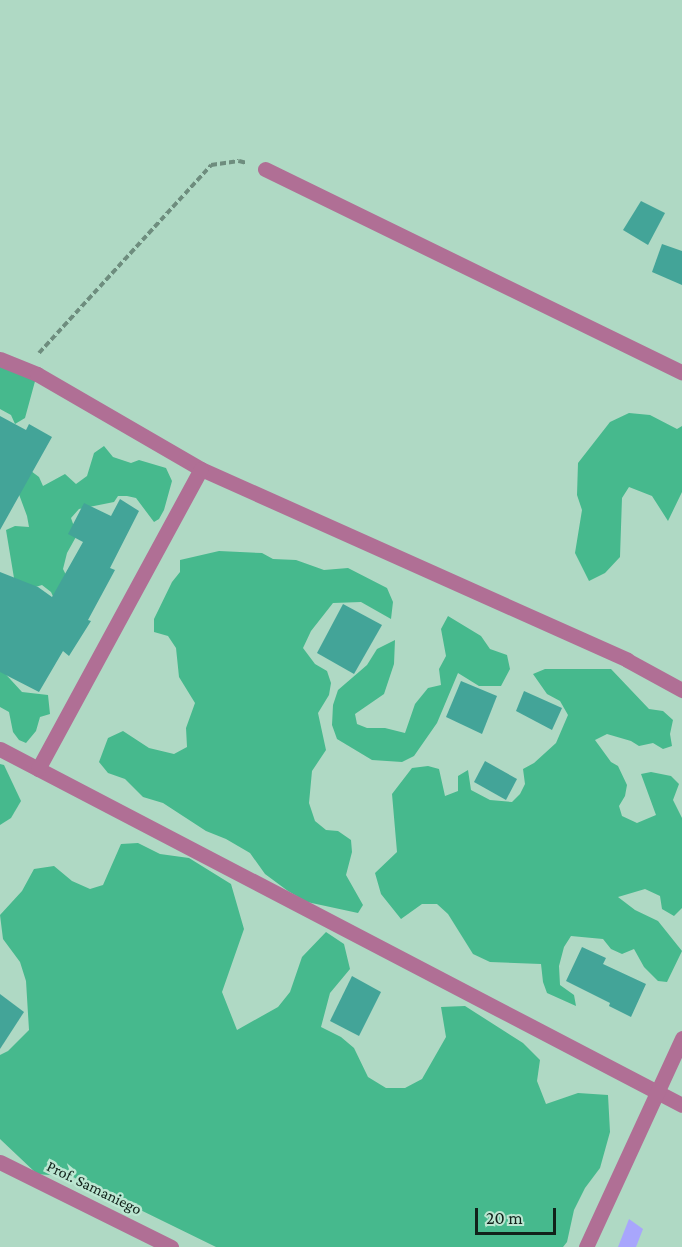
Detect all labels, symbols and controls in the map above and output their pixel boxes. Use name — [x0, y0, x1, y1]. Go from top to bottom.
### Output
street label: Prof. Samaniego — [43, 1157, 145, 1219]
scale bar — [478, 1196, 559, 1234]
text: 20 m — [486, 1208, 523, 1228]

